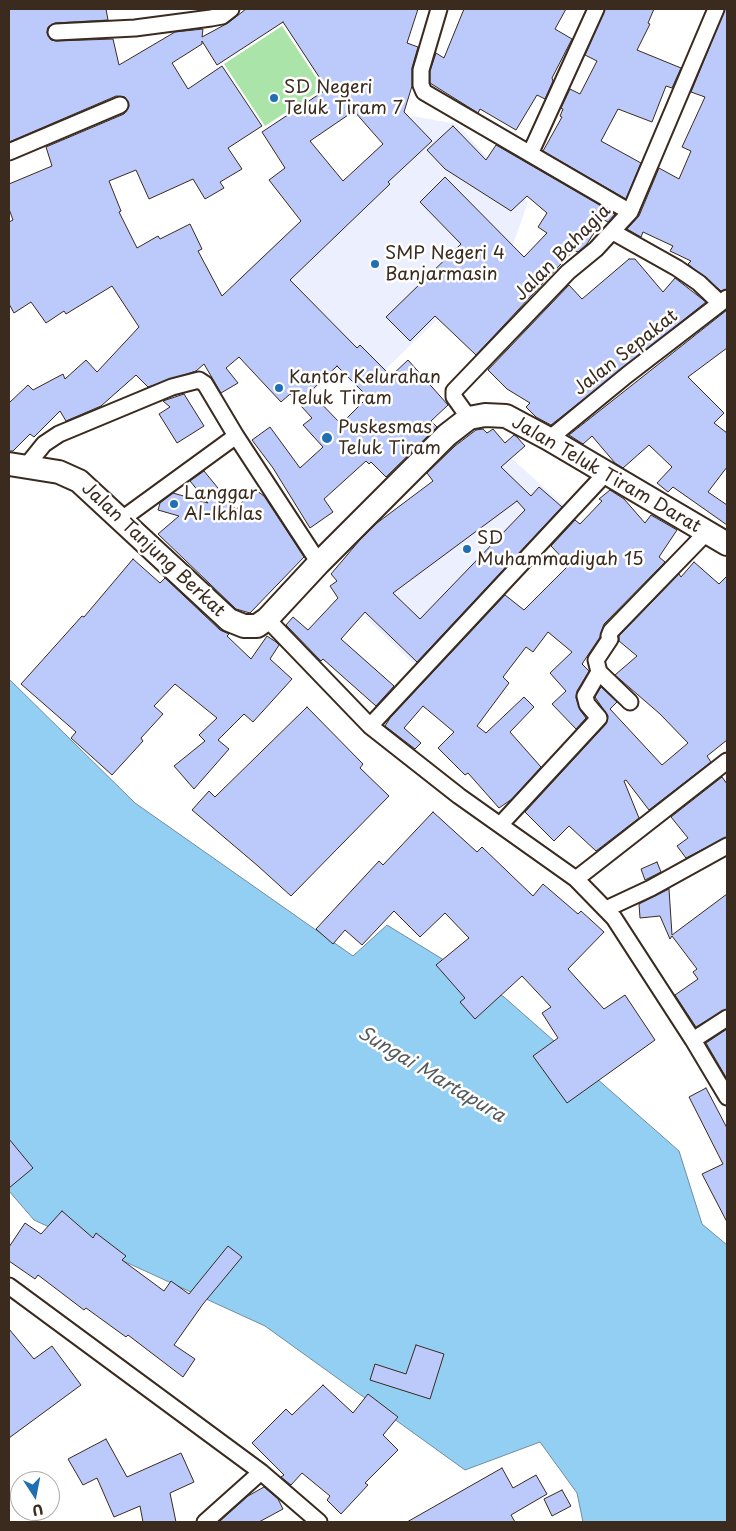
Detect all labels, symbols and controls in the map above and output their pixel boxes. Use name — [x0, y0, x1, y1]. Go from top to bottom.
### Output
place label: SD Negeri Teluk Tiram 7 — [284, 77, 403, 120]
marker: SD Negeri Teluk Tiram 7 — [268, 92, 280, 104]
street label: Jalan Bahagia — [510, 200, 616, 306]
place label: SMP Negeri 4 Banjarmasin — [385, 243, 505, 286]
marker: SMP Negeri 4 Banjarmasin — [369, 258, 381, 270]
street label: Jalan Sepakat — [570, 306, 682, 400]
place label: Kantor Kelurahan Teluk Tiram — [289, 367, 441, 409]
marker: Kantor Kelurahan Teluk Tiram — [273, 382, 285, 394]
street label: Jalan Teluk Tiram Darat — [508, 412, 704, 538]
place label: Puskesmas Teluk Tiram — [338, 417, 441, 459]
marker: Puskesmas Teluk Tiram — [320, 431, 334, 445]
street label: Jalan Tanjung Berkat — [77, 478, 229, 622]
place label: Langgar Al-Ikhlas — [184, 483, 262, 526]
marker: Langgar Al-Ikhlas — [168, 498, 180, 510]
place label: SD Muhammadiyah 15 — [477, 528, 644, 570]
marker: SD Muhammadiyah 15 — [461, 543, 473, 555]
water label: Sungai Martapura — [353, 1022, 509, 1128]
north arrow — [10, 1471, 60, 1521]
text: U — [31, 1499, 45, 1522]

